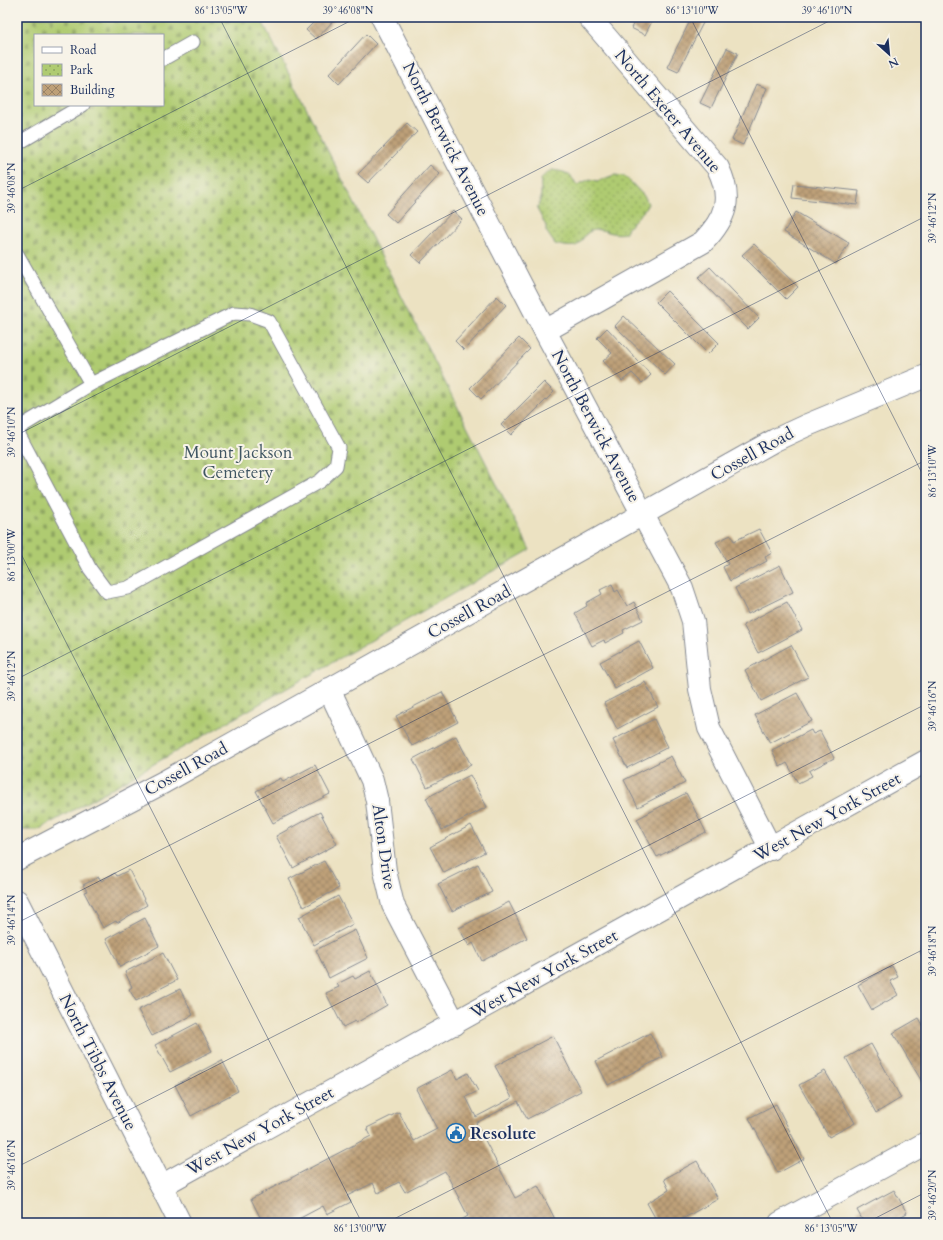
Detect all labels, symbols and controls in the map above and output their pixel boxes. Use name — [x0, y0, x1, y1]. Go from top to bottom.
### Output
text: 86°13'05"W — [194, 4, 249, 18]
text: 39°46'08"N — [323, 4, 374, 18]
text: 86°13'10"W — [665, 4, 720, 18]
text: 39°46'10"N — [802, 4, 853, 18]
legend — [34, 34, 164, 106]
north arrow — [869, 34, 909, 74]
text: Road — [70, 42, 97, 58]
street label: North Exeter Avenue — [609, 44, 727, 178]
text: N — [885, 54, 901, 72]
street label: North Berwick Avenue — [397, 58, 495, 220]
text: Park — [70, 62, 94, 78]
text: Building — [70, 82, 115, 98]
text: 39°46'08"N — [5, 162, 19, 213]
text: 39°46'12"N — [926, 192, 940, 243]
street label: North Berwick Avenue — [546, 346, 646, 506]
text: 39°46'10"N — [5, 406, 19, 457]
street label: Cossell Road — [706, 422, 798, 486]
park label: Mount Jackson Cemetery — [184, 441, 293, 484]
text: 86°13'10"W — [926, 443, 940, 498]
text: 86°13'00"W — [5, 527, 19, 582]
street label: Cossell Road — [423, 580, 515, 644]
text: 39°46'12"N — [5, 650, 19, 701]
text: 39°46'16"N — [926, 680, 940, 731]
street label: Cossell Road — [140, 737, 232, 801]
street label: West New York Street — [748, 767, 905, 868]
street label: Alton Drive — [367, 803, 401, 891]
text: 39°46'14"N — [5, 894, 19, 945]
street label: West New York Street — [465, 924, 622, 1025]
text: 39°46'18"N — [926, 925, 940, 976]
street label: North Tibbs Avenue — [54, 990, 142, 1134]
street label: West New York Street — [181, 1081, 338, 1182]
public building icon: Resolute — [445, 1122, 467, 1144]
place label: Resolute — [470, 1122, 537, 1145]
text: 39°46'16"N — [5, 1139, 19, 1190]
text: 39°46'20"N — [926, 1169, 940, 1220]
text: 86°13'00"W — [333, 1222, 388, 1236]
text: 86°13'05"W — [804, 1222, 859, 1236]

